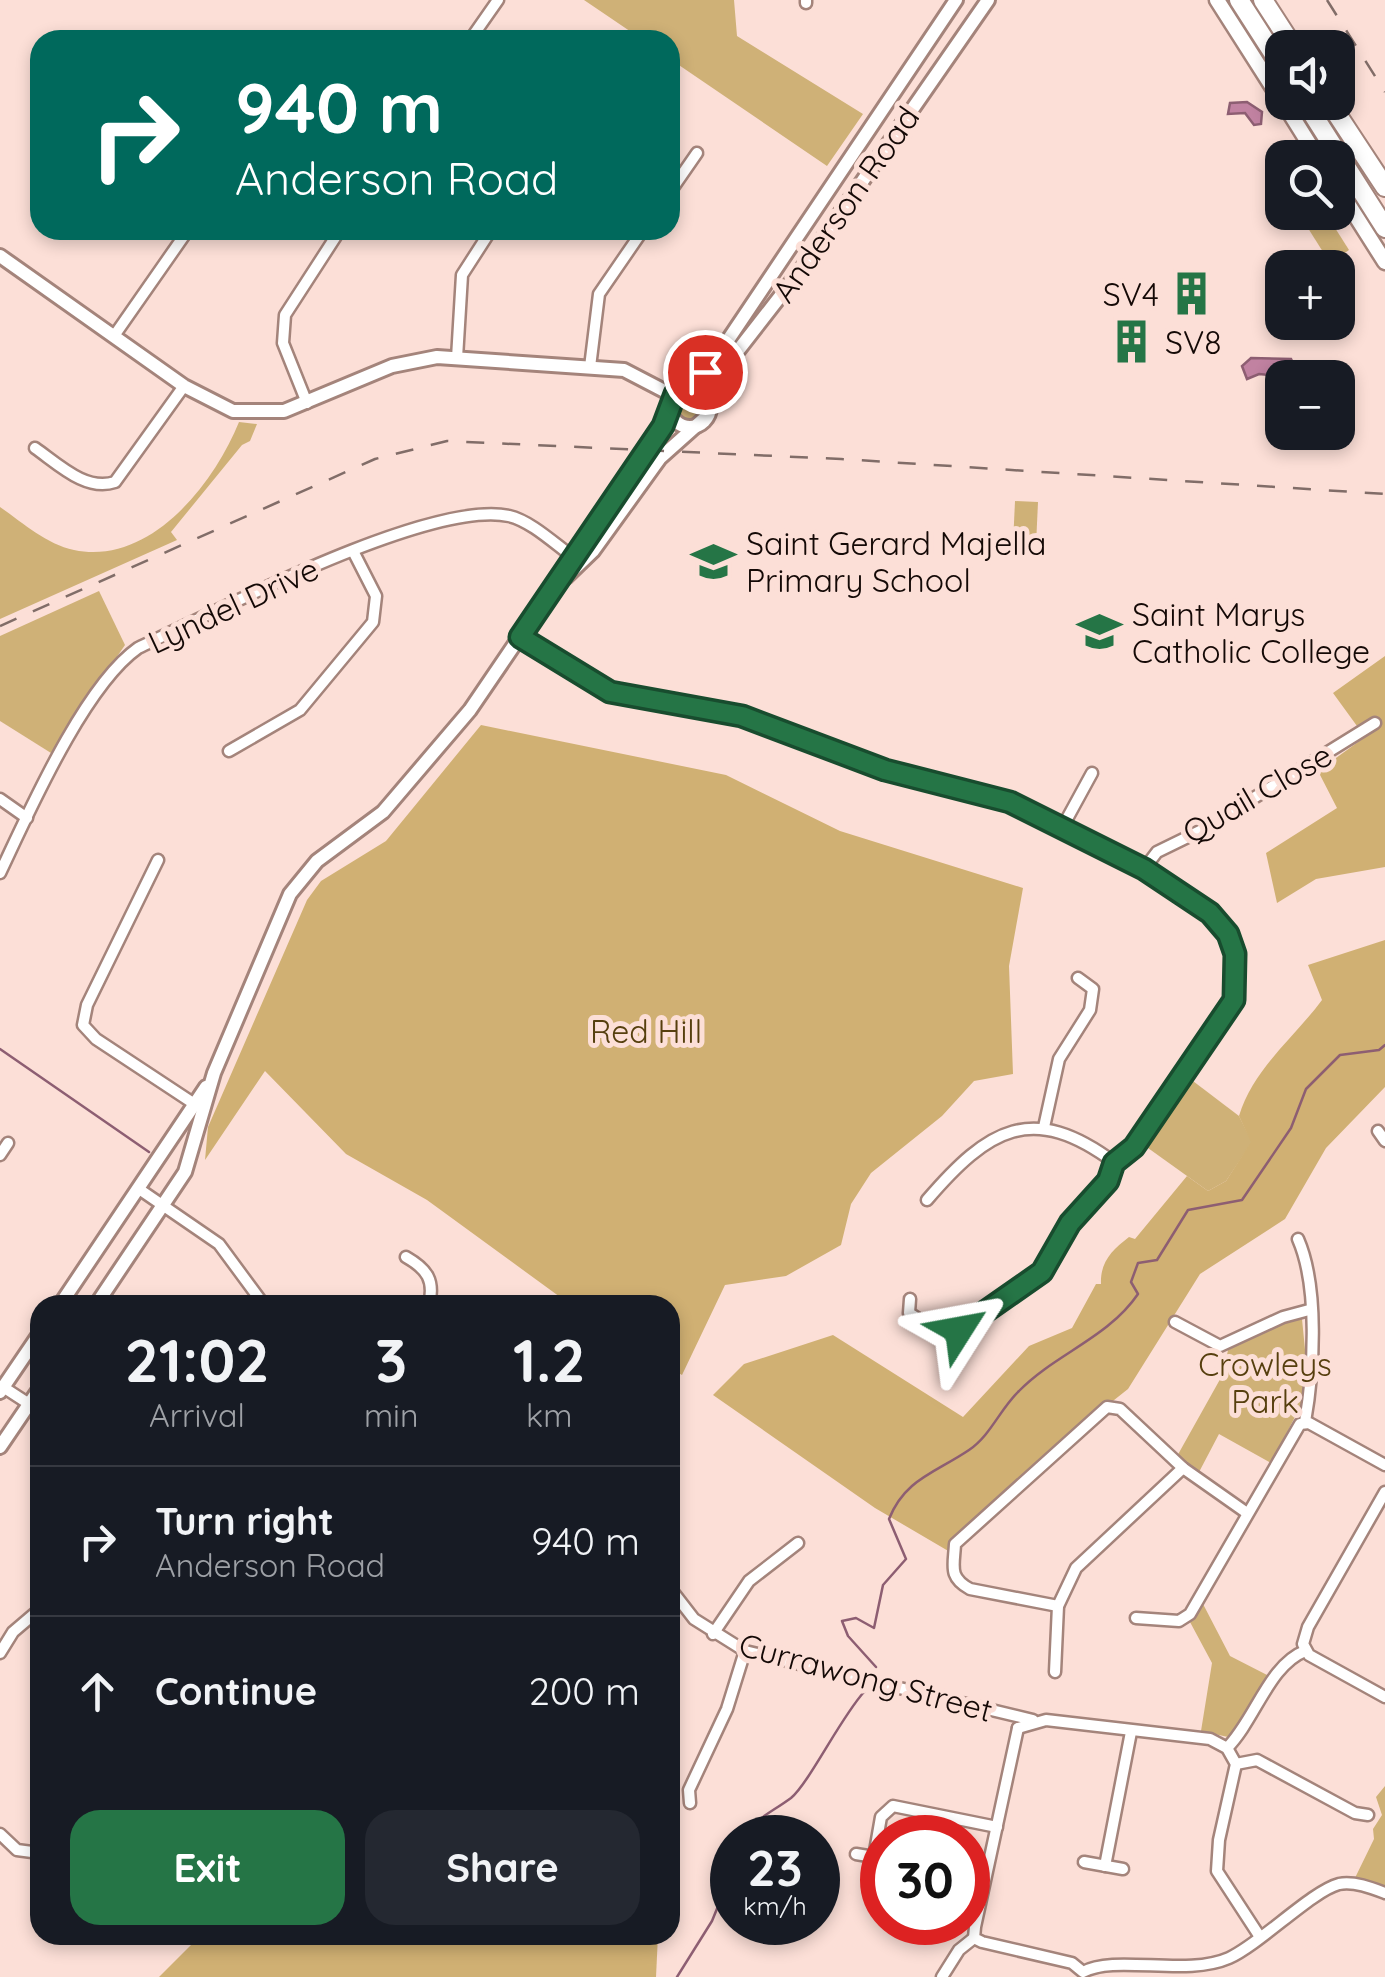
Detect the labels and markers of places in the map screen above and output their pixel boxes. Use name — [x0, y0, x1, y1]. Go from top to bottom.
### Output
building icon: SV4 — [1168, 270, 1216, 318]
place label: SV4 — [1103, 274, 1159, 314]
building icon: SV8 — [1108, 318, 1156, 366]
place label: SV8 — [1165, 322, 1222, 362]
pin — [663, 330, 748, 415]
place label: Saint Gerard Majella Primary School — [746, 523, 1046, 600]
school or university icon: Saint Gerard Majella Primary School — [689, 537, 737, 585]
place label: Saint Marys Catholic College — [1132, 594, 1370, 671]
school or university icon: Saint Marys Catholic College — [1075, 608, 1123, 656]

